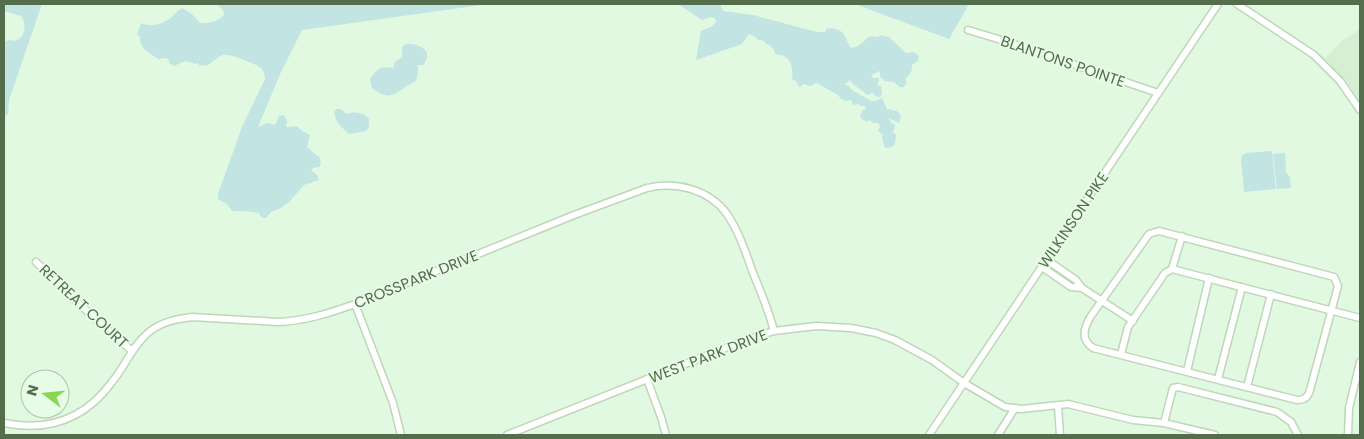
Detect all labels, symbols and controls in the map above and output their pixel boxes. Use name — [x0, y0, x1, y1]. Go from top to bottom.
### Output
street label: BLANTONS POINTE — [998, 30, 1128, 92]
street label: WILKINSON PIKE — [1033, 168, 1113, 272]
street label: CROSSPARK DRIVE — [351, 244, 481, 314]
street label: RETREAT COURT — [35, 259, 133, 353]
street label: WEST PARK DRIVE — [646, 324, 770, 388]
north arrow — [20, 369, 70, 419]
text: N — [21, 383, 44, 398]

